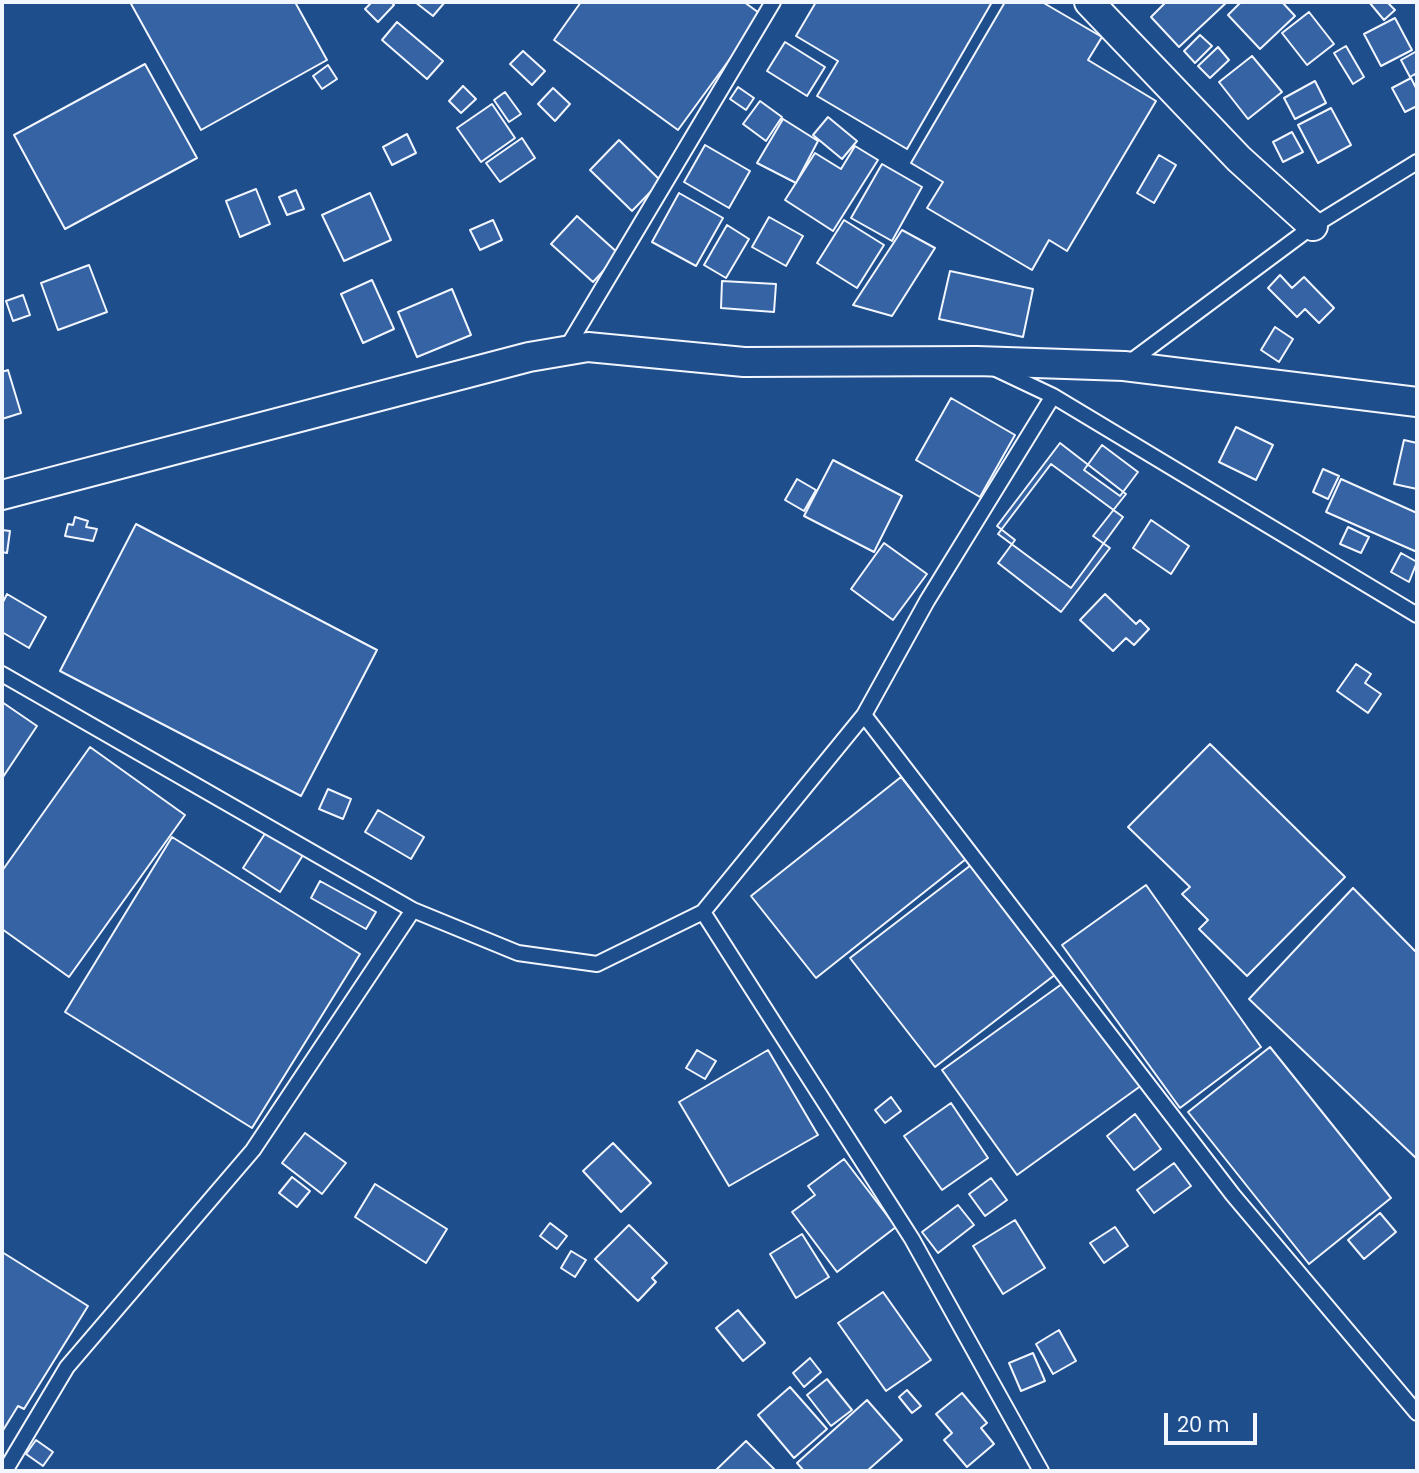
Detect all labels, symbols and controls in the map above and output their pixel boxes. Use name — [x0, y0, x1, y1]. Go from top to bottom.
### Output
scale bar — [1167, 1400, 1260, 1444]
text: 20 m — [1177, 1410, 1230, 1439]

